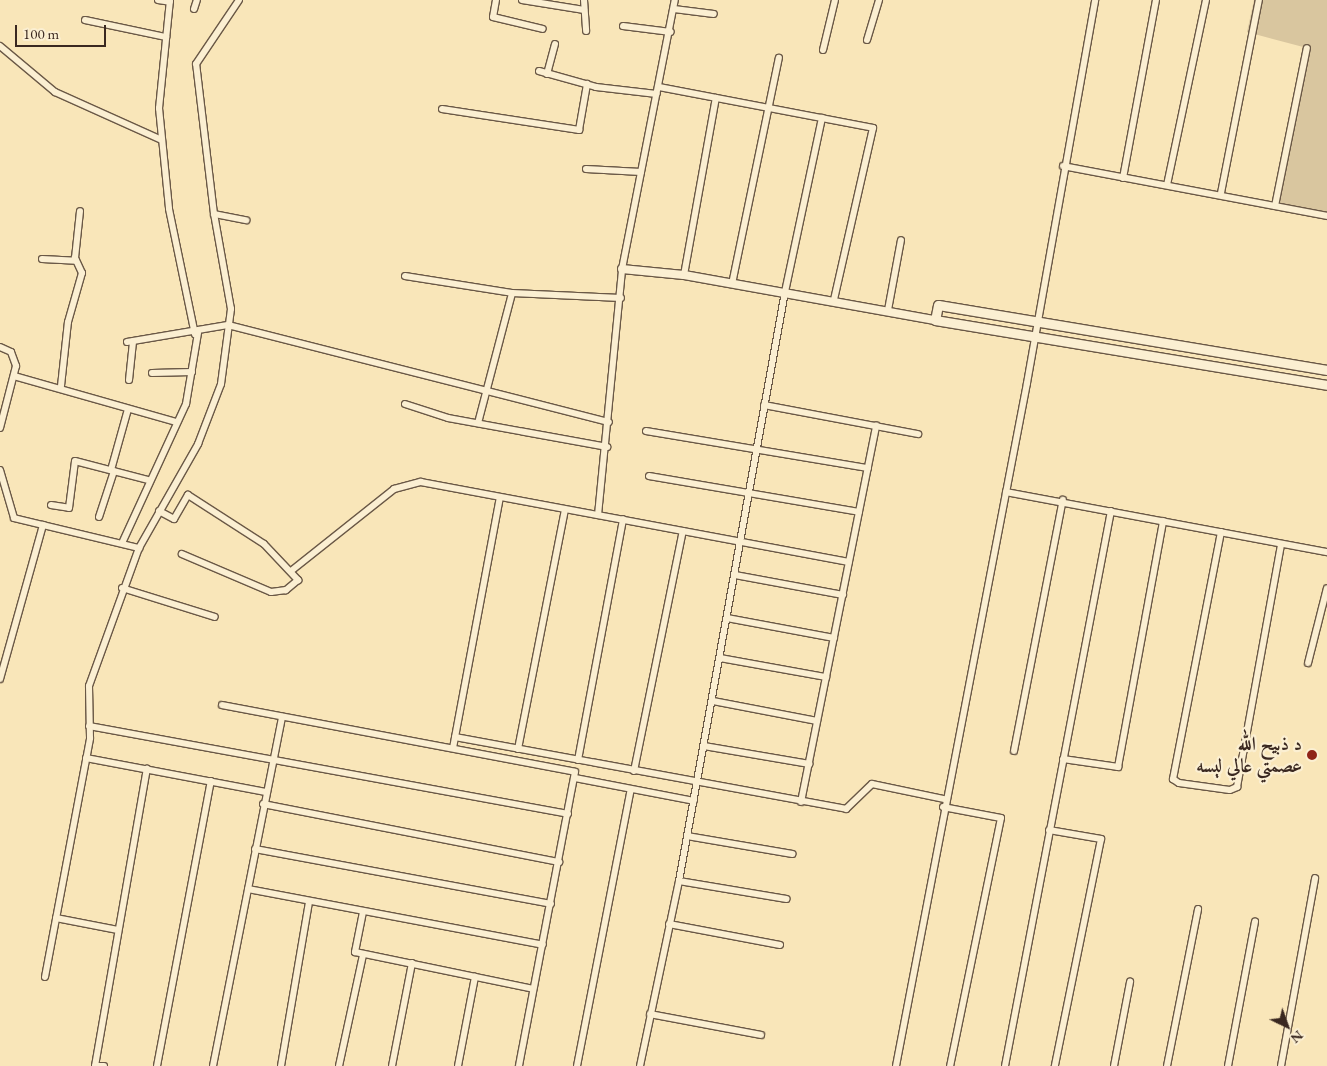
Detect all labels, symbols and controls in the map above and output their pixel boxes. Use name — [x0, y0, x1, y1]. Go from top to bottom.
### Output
scale bar — [18, 15, 109, 47]
text: 100 m — [23, 24, 59, 43]
place label: د ذبیح الله عصمتي عالي لېسه — [1196, 733, 1302, 777]
marker: د ذبیح الله عصمتي عالي لېسه — [1306, 749, 1318, 761]
north arrow — [1262, 1001, 1312, 1051]
text: N — [1287, 1027, 1307, 1048]

